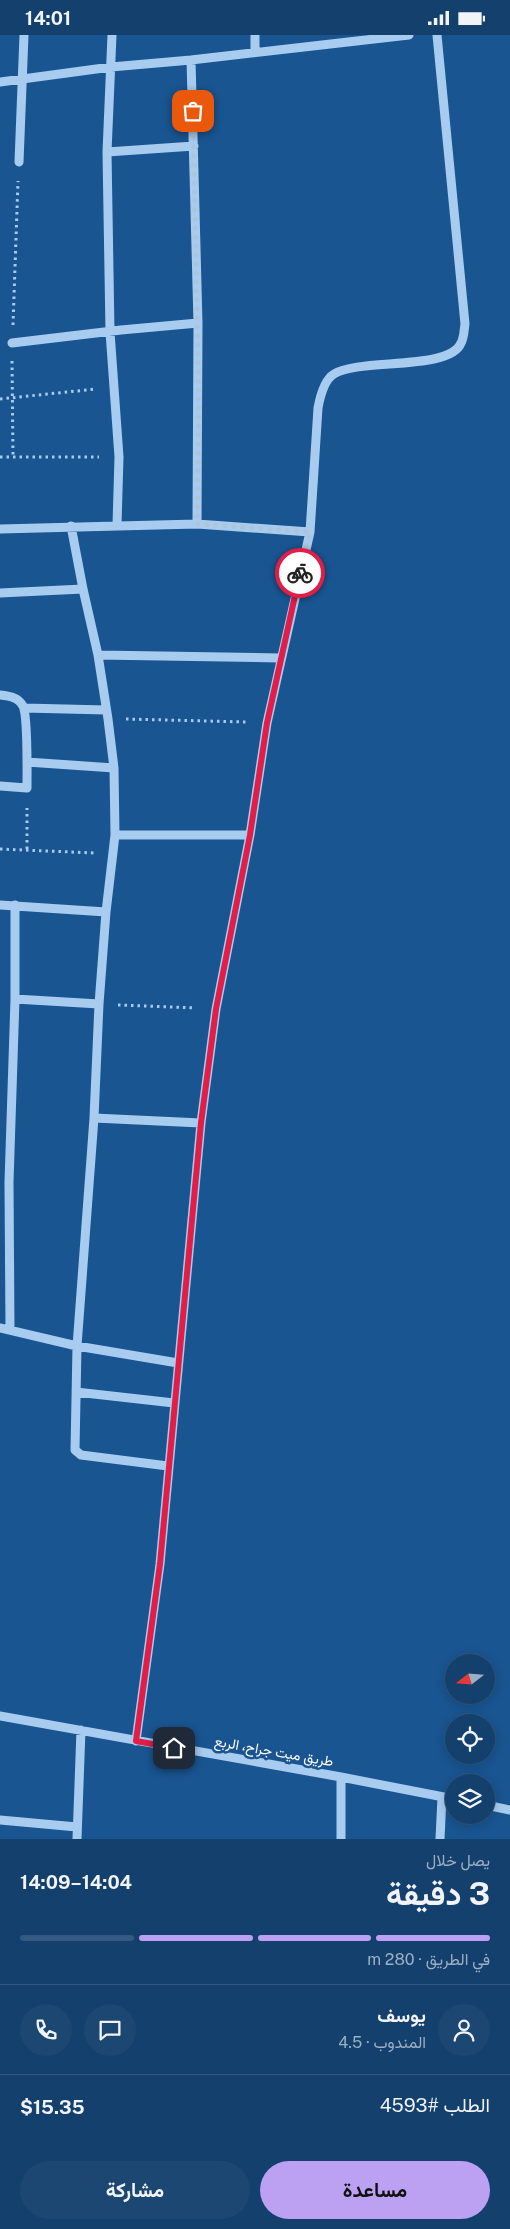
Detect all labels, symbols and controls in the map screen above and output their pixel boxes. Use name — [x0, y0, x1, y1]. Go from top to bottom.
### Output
text: 14:01 — [25, 7, 71, 29]
pin — [172, 90, 214, 132]
icon: bag — [179, 97, 207, 125]
courier — [275, 548, 325, 598]
icon: bike — [286, 559, 314, 587]
north arrow — [445, 1654, 495, 1704]
map controls — [445, 1654, 495, 1824]
button: locate — [445, 1714, 495, 1764]
pin — [153, 1727, 195, 1769]
street label: طريق ميت جراح، الربع — [213, 1733, 335, 1772]
icon: home — [160, 1734, 188, 1762]
button: layers — [445, 1774, 495, 1824]
text: يصل خلال — [426, 1851, 490, 1870]
text: 14:04–14:09 — [20, 1871, 132, 1893]
text: 3 دقيقة — [386, 1875, 490, 1912]
text: في الطريق · 280 m — [367, 1950, 490, 1969]
button: phone — [20, 2004, 72, 2056]
button: chat — [84, 2004, 136, 2056]
text: يوسف — [377, 2004, 426, 2026]
button: person — [438, 2004, 490, 2056]
text: المندوب · 4.5 — [338, 2033, 426, 2052]
text: الطلب #4593 — [380, 2094, 490, 2116]
text: $15.35 — [20, 2096, 84, 2118]
button: مشاركة — [20, 2161, 250, 2219]
button: مساعدة — [260, 2161, 490, 2219]

